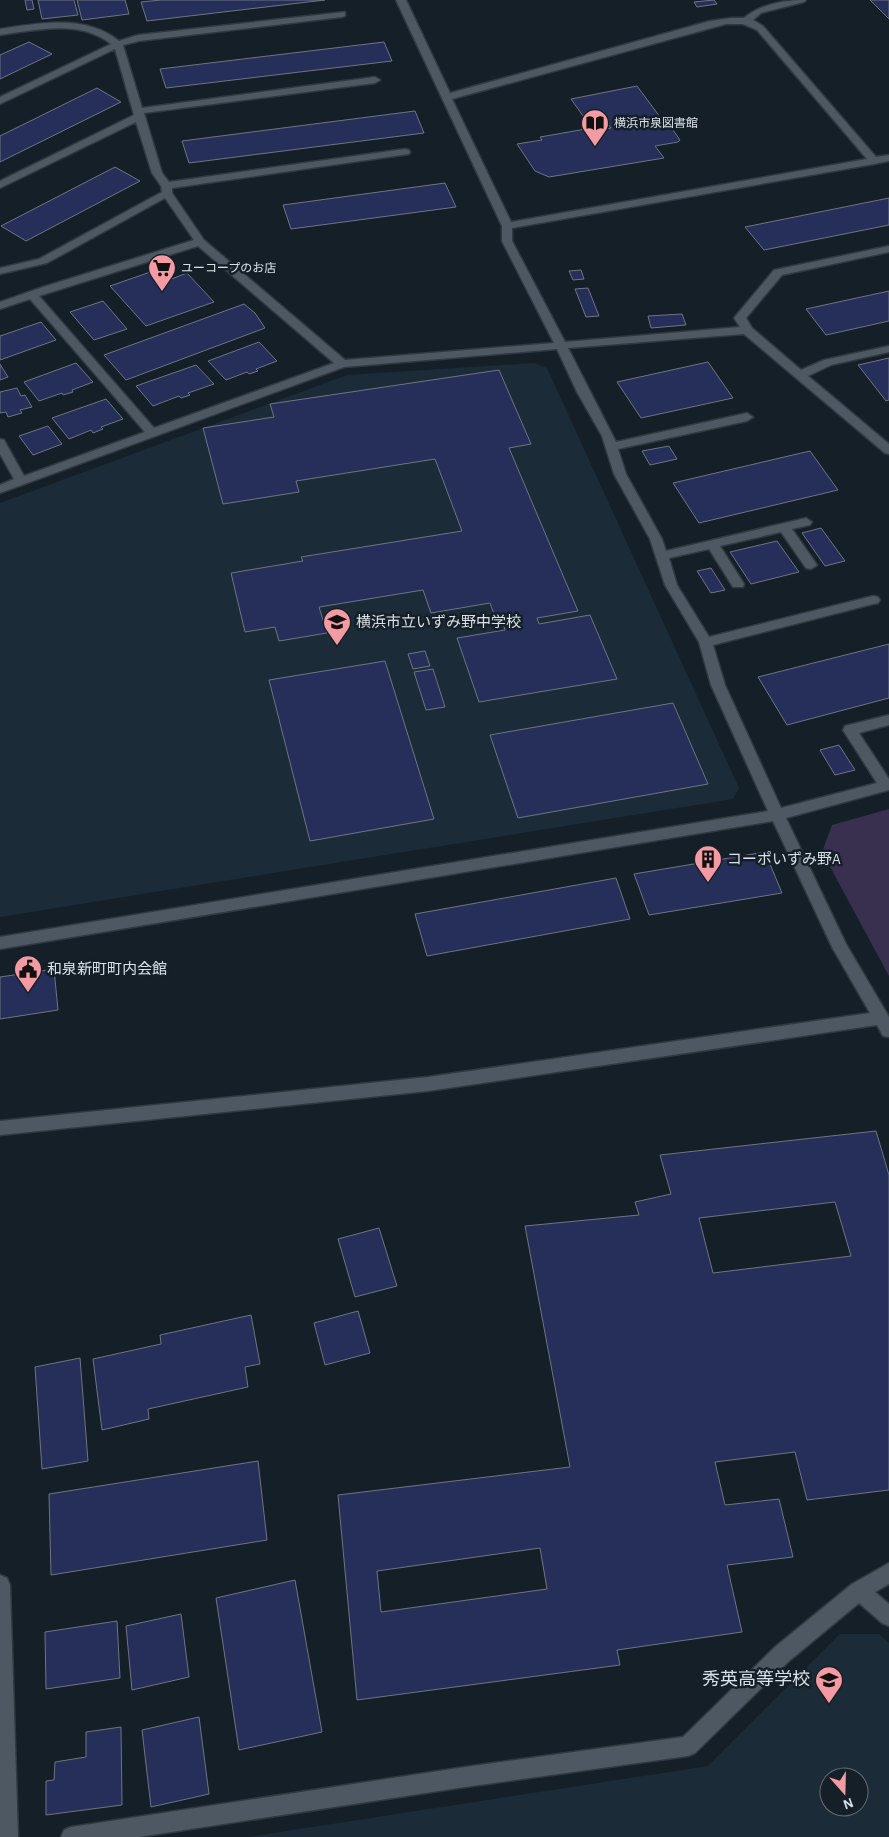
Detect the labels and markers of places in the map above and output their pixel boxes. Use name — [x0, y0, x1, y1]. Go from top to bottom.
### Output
library icon: 横浜市泉図書館 — [580, 108, 610, 147]
place label: 横浜市泉図書館 — [614, 116, 698, 129]
supermarket icon: ユーコープのお店 — [147, 253, 177, 292]
place label: ユーコープのお店 — [181, 262, 276, 274]
school or university icon: 横浜市立いずみ野中学校 — [322, 607, 352, 646]
place label: 横浜市立いずみ野中学校 — [356, 614, 521, 630]
building icon: コーポいずみ野A — [693, 844, 723, 883]
place label: コーポいずみ野A — [727, 851, 841, 867]
public building icon: 和泉新町町内会館 — [13, 954, 43, 993]
place label: 和泉新町町内会館 — [47, 961, 167, 977]
school or university icon: 秀英高等学校 — [814, 1665, 844, 1704]
place label: 秀英高等学校 — [702, 1669, 810, 1689]

